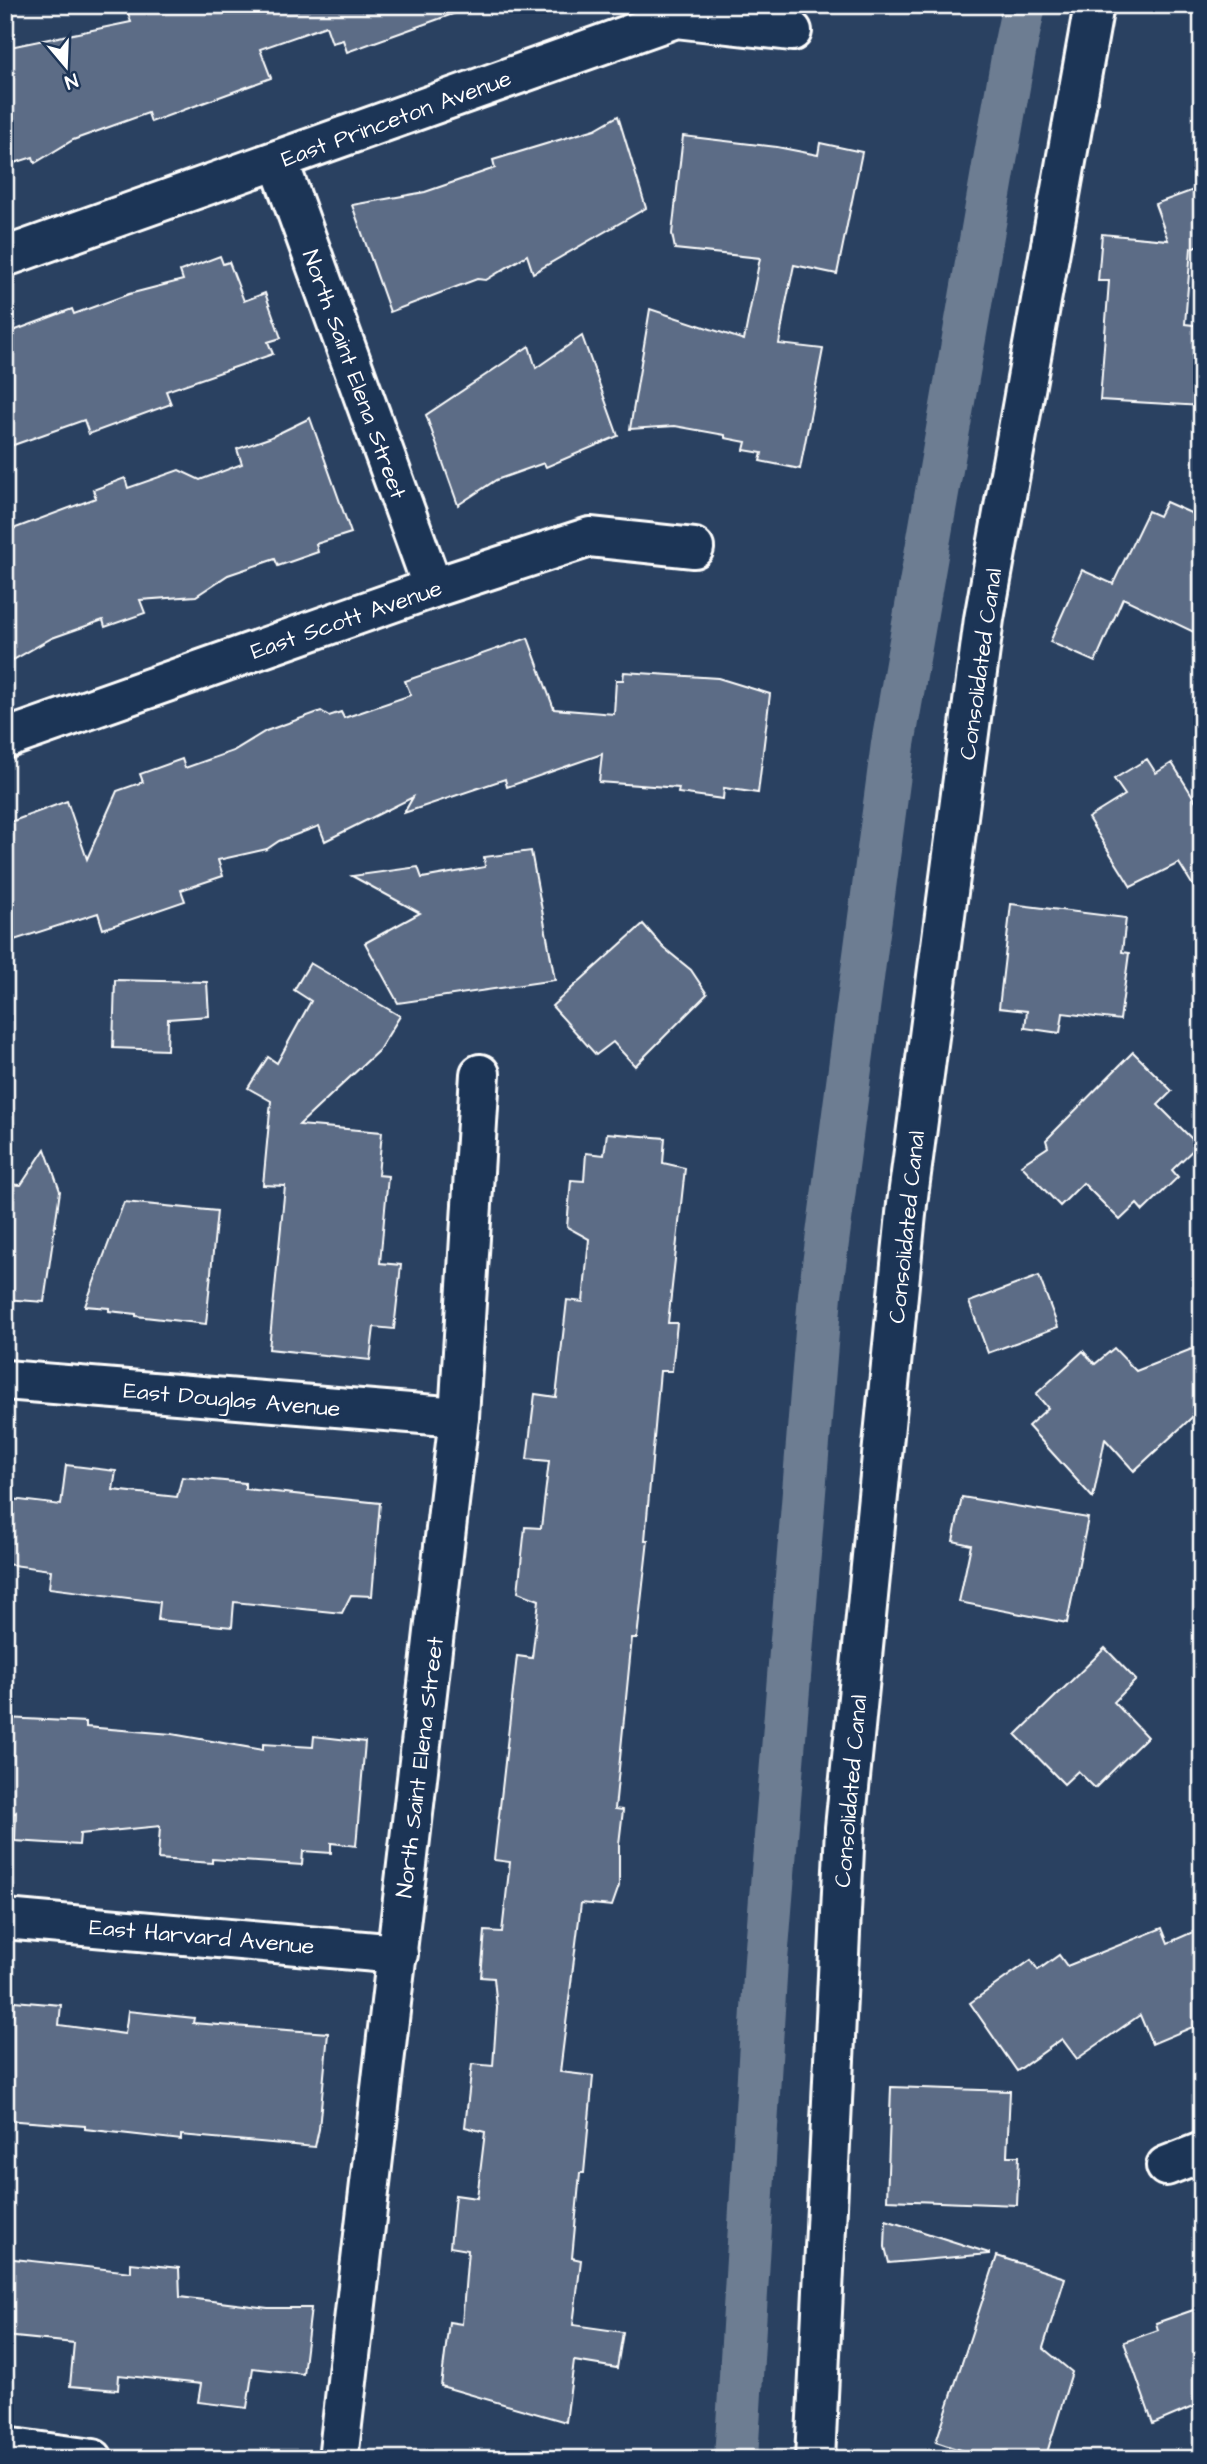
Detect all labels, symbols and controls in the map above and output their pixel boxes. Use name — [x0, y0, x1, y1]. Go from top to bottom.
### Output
north arrow — [32, 32, 102, 102]
street label: East Princeton Avenue — [277, 62, 516, 175]
text: N — [61, 66, 81, 95]
street label: North Saint Elena Street — [294, 245, 414, 504]
street label: Consolidated Canal — [952, 566, 1010, 762]
street label: East Scott Avenue — [246, 572, 446, 668]
street label: Consolidated Canal — [881, 1129, 933, 1325]
street label: East Douglas Avenue — [122, 1375, 342, 1426]
street label: North Saint Elena Street — [388, 1634, 452, 1900]
street label: Consolidated Canal — [827, 1693, 875, 1889]
street label: East Harvard Avenue — [88, 1911, 316, 1963]

